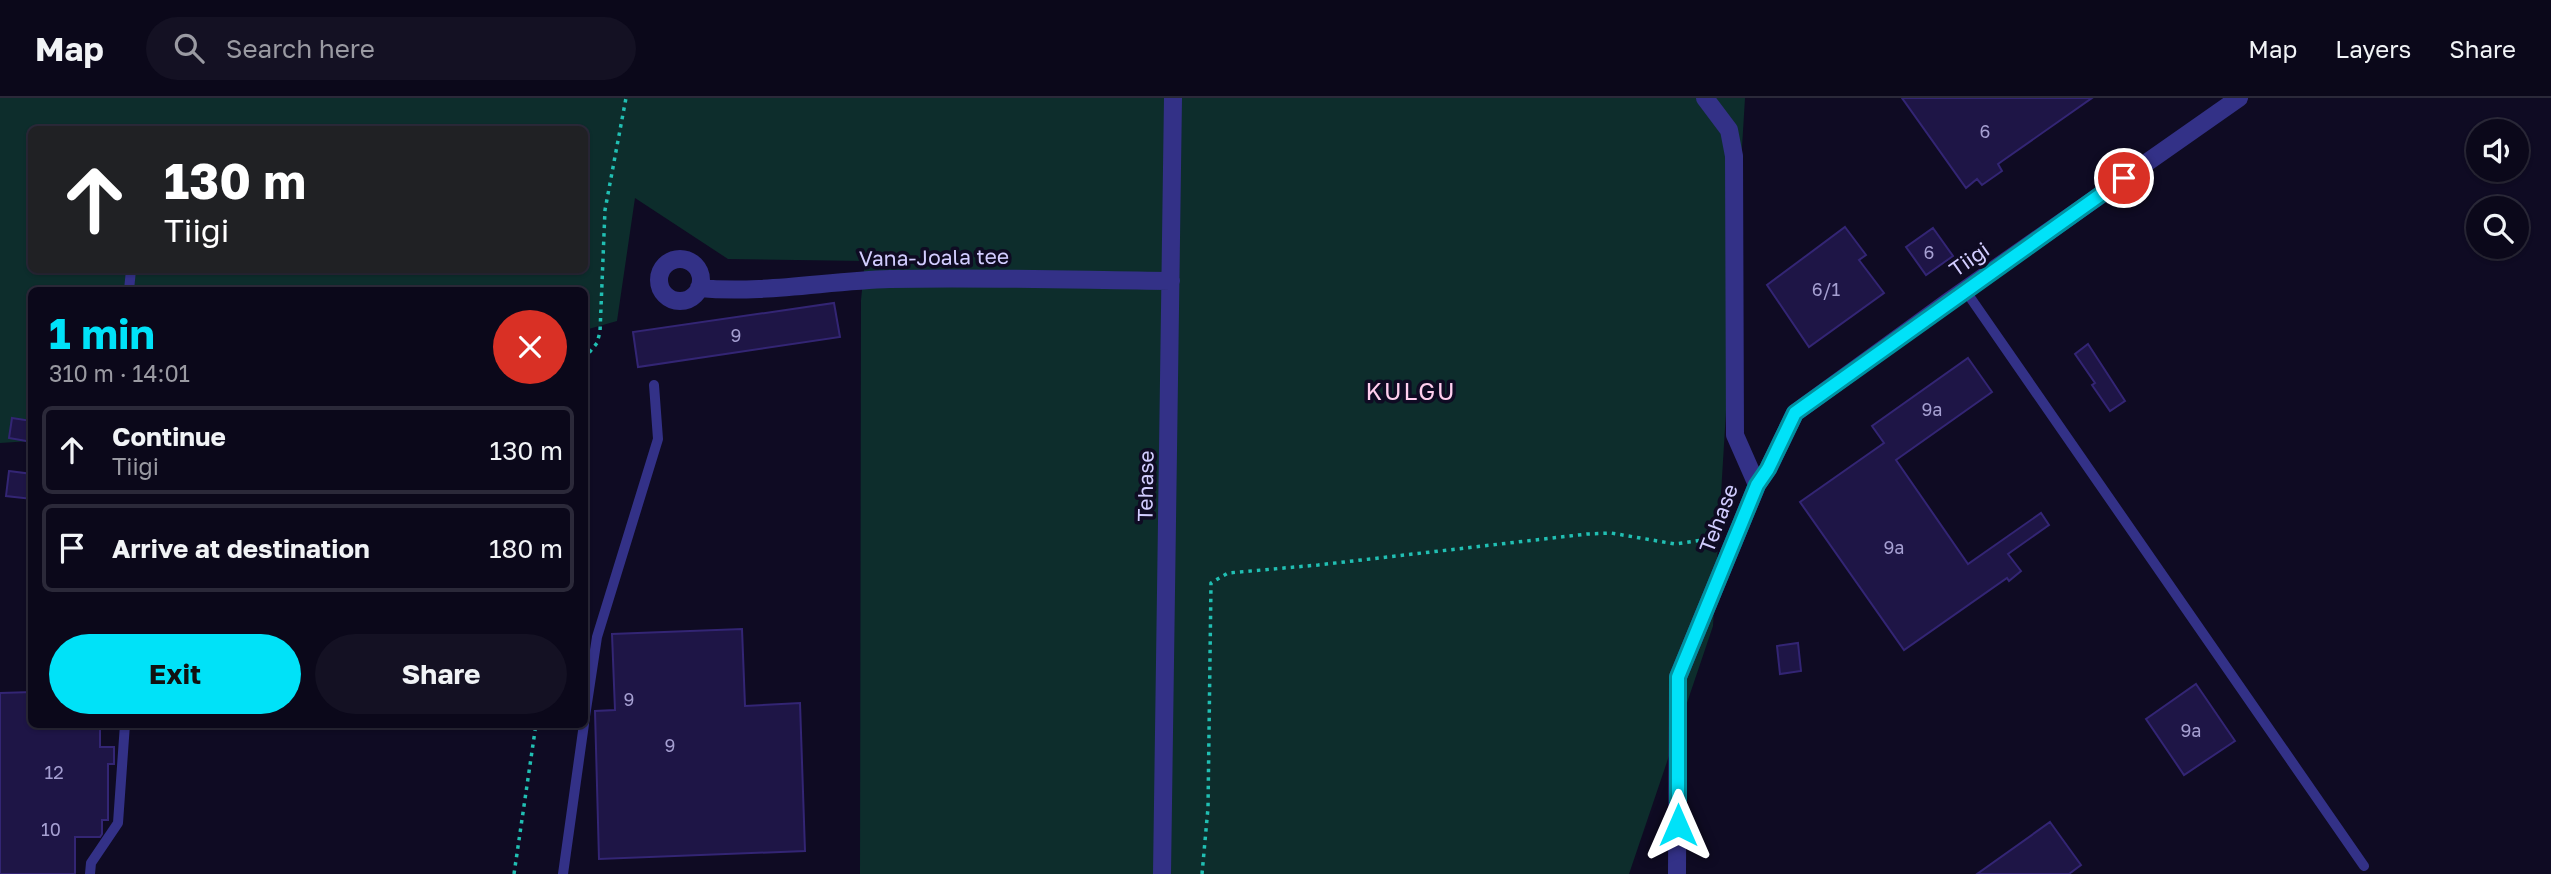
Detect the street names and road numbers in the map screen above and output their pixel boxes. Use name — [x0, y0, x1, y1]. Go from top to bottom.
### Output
street label: Tiigi — [1944, 236, 1994, 282]
street label: Vana-Joala tee — [859, 243, 1009, 271]
street label: Tehase — [1131, 450, 1159, 522]
street label: Tehase — [1693, 480, 1743, 556]

